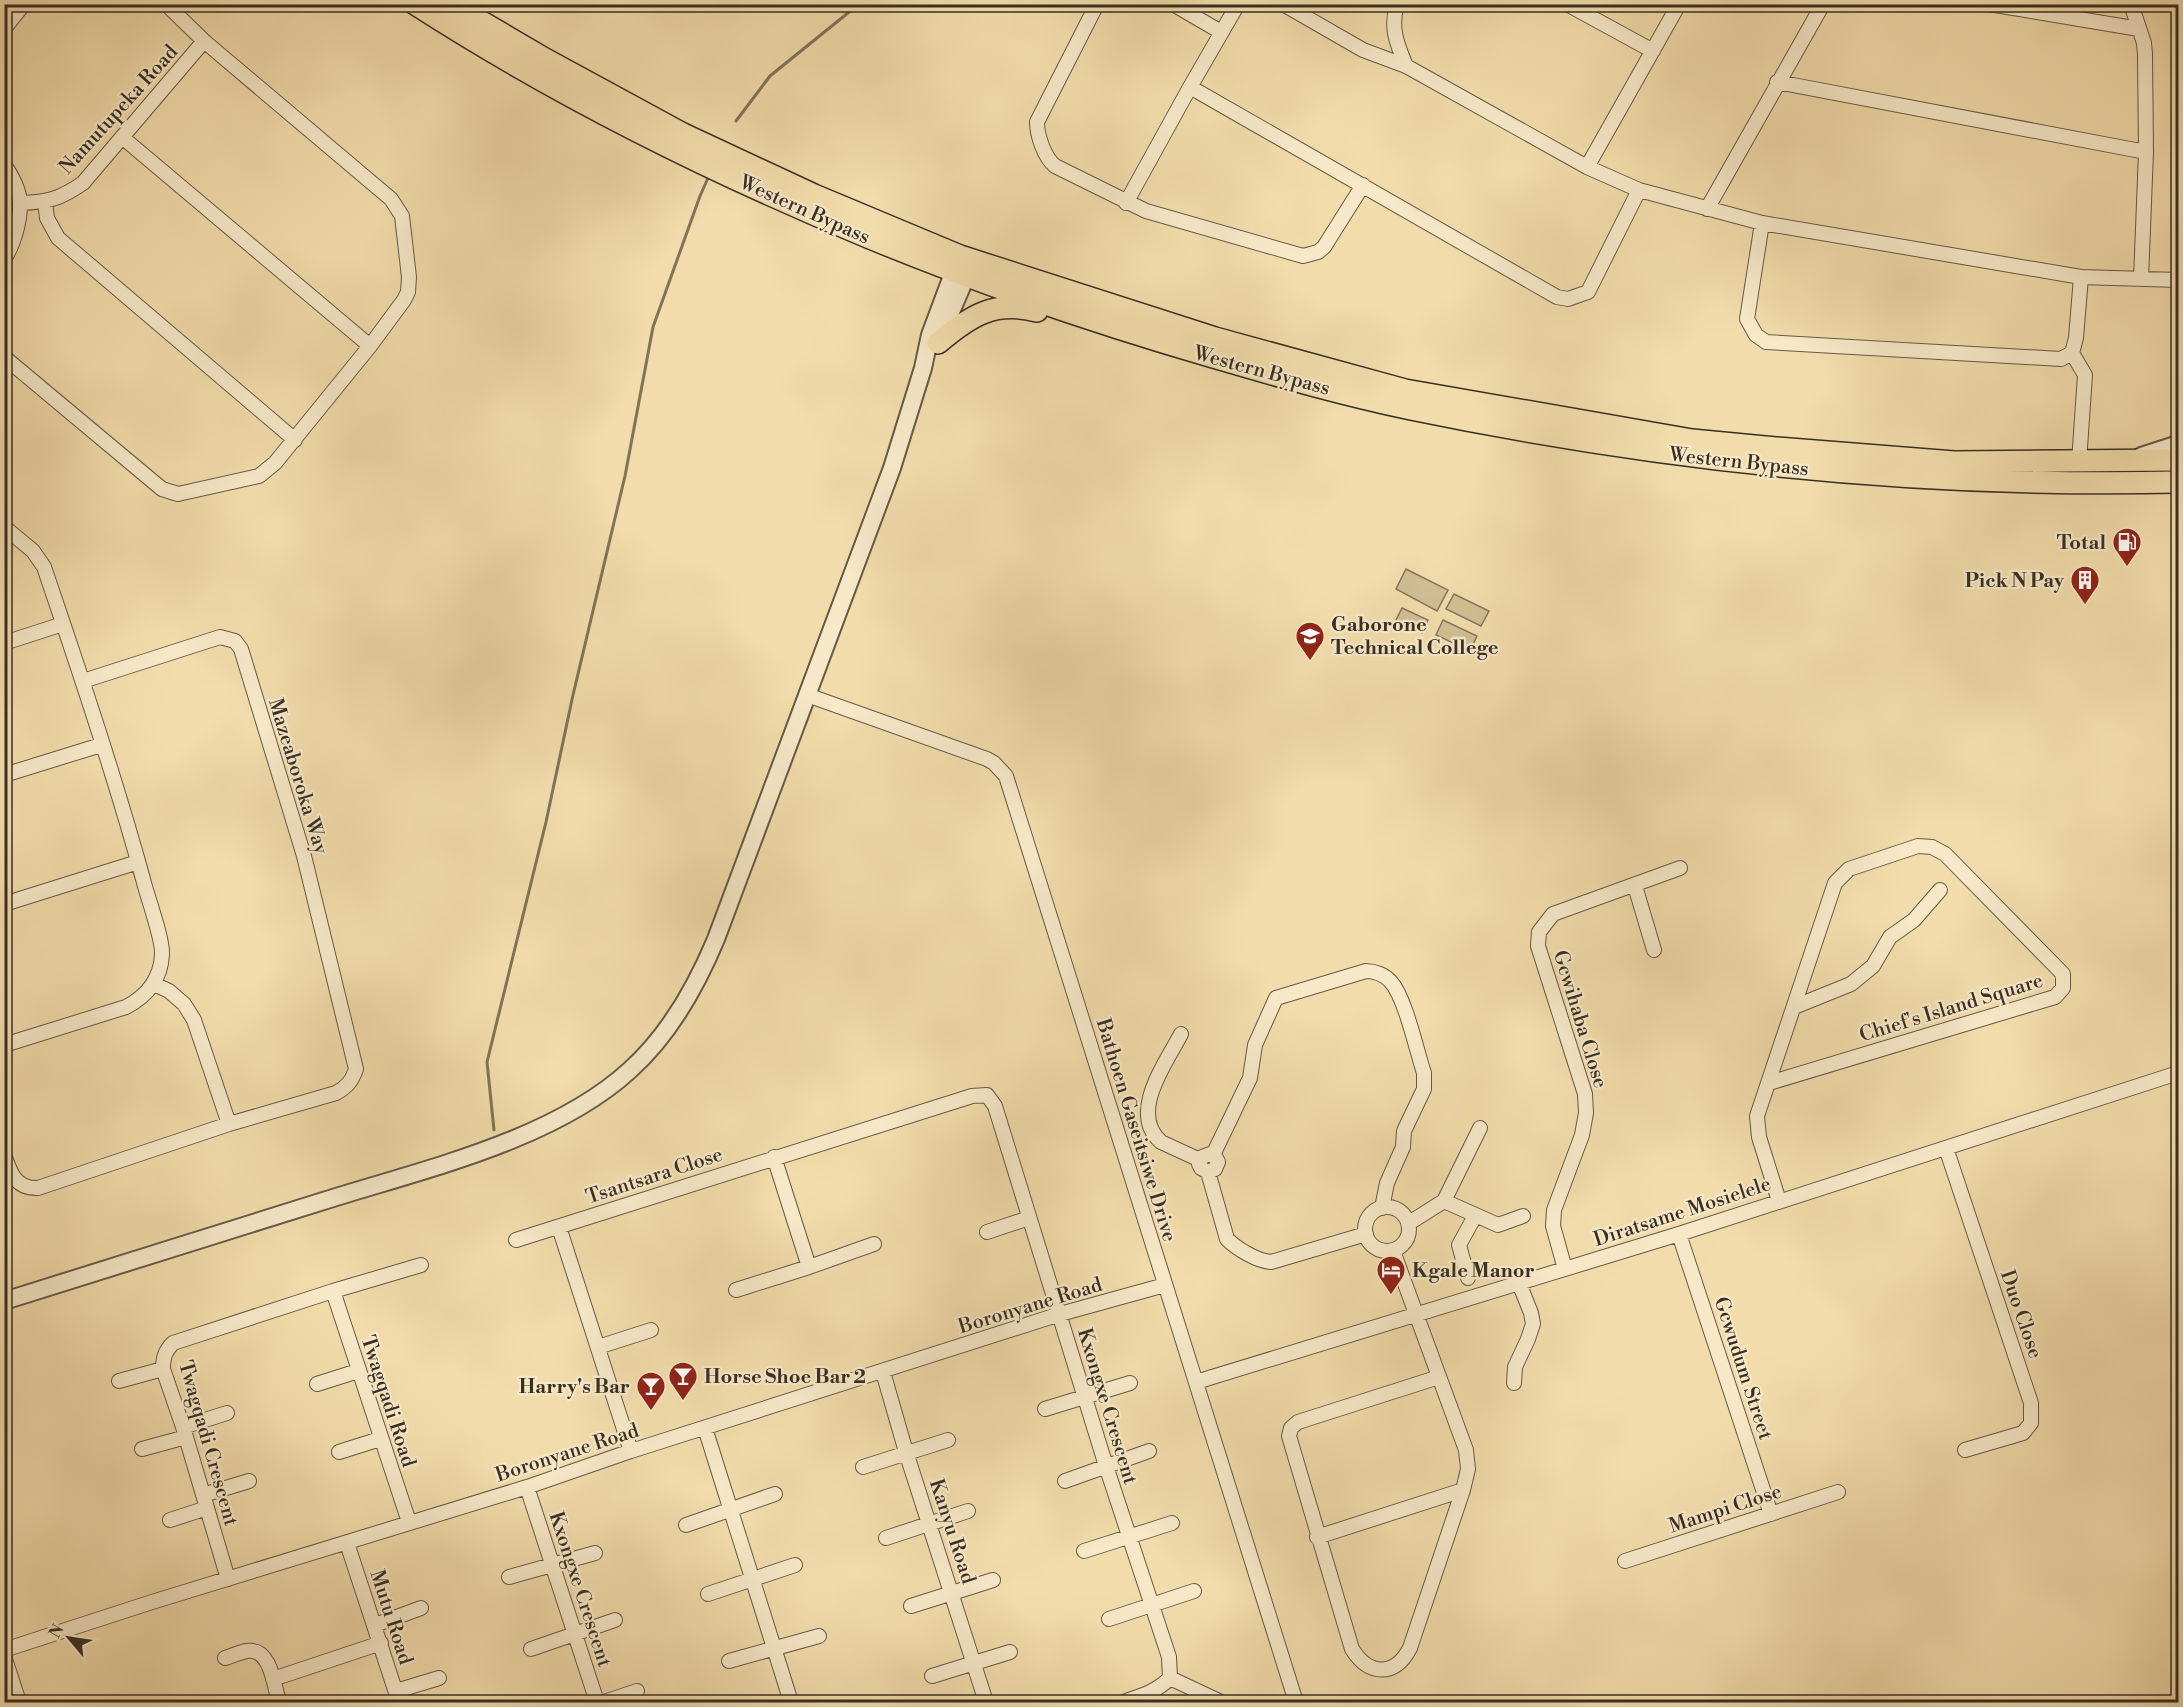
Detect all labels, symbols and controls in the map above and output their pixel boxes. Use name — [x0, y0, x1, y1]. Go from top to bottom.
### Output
street label: Namutupeka Road — [54, 40, 184, 180]
street label: Western Bypass — [734, 170, 874, 250]
street label: Western Bypass — [1190, 341, 1333, 402]
street label: Western Bypass — [1667, 443, 1810, 482]
fuel station icon: Total — [2111, 526, 2143, 568]
place label: Total — [2057, 531, 2106, 556]
building icon: Pick N Pay — [2069, 564, 2101, 606]
place label: Pick N Pay — [1965, 569, 2065, 594]
place label: Gaborone Technical College — [1331, 613, 1499, 661]
school or university icon: Gaborone Technical College — [1294, 620, 1326, 662]
street label: Mazeaboroka Way — [262, 695, 333, 858]
street label: Gcwihaba Close — [1547, 948, 1612, 1091]
street label: Chief's Island Square — [1857, 969, 2046, 1048]
street label: Bathoen Gaseitsiwe Drive — [1089, 1015, 1181, 1245]
street label: Tsantsara Close — [583, 1143, 726, 1210]
street label: Diratsame Mosielele — [1591, 1172, 1774, 1253]
hotel icon: Kgale Manor — [1375, 1254, 1407, 1296]
place label: Kgale Manor — [1412, 1259, 1535, 1284]
street label: Duo Close — [1994, 1267, 2047, 1362]
street label: Boronyane Road — [955, 1273, 1106, 1340]
street label: Gcwudum Street — [1708, 1294, 1777, 1443]
street label: Kxongxe Crescent — [1071, 1325, 1142, 1488]
street label: Twagqadi Road — [355, 1333, 421, 1471]
street label: Twagqadi Crescent — [172, 1358, 243, 1529]
bar icon: Horse Shoe Bar 2 — [667, 1360, 699, 1402]
place label: Horse Shoe Bar 2 — [704, 1365, 866, 1390]
bar icon: Harry's Bar — [635, 1370, 667, 1412]
place label: Harry's Bar — [519, 1375, 630, 1400]
street label: Boronyane Road — [492, 1418, 643, 1489]
street label: Kanyu Road — [923, 1476, 980, 1588]
street label: Mampi Close — [1666, 1479, 1785, 1539]
street label: Kxongxe Crescent — [543, 1509, 616, 1670]
street label: Mutu Road — [364, 1567, 418, 1669]
north arrow — [39, 1608, 99, 1668]
text: N — [45, 1621, 69, 1642]

